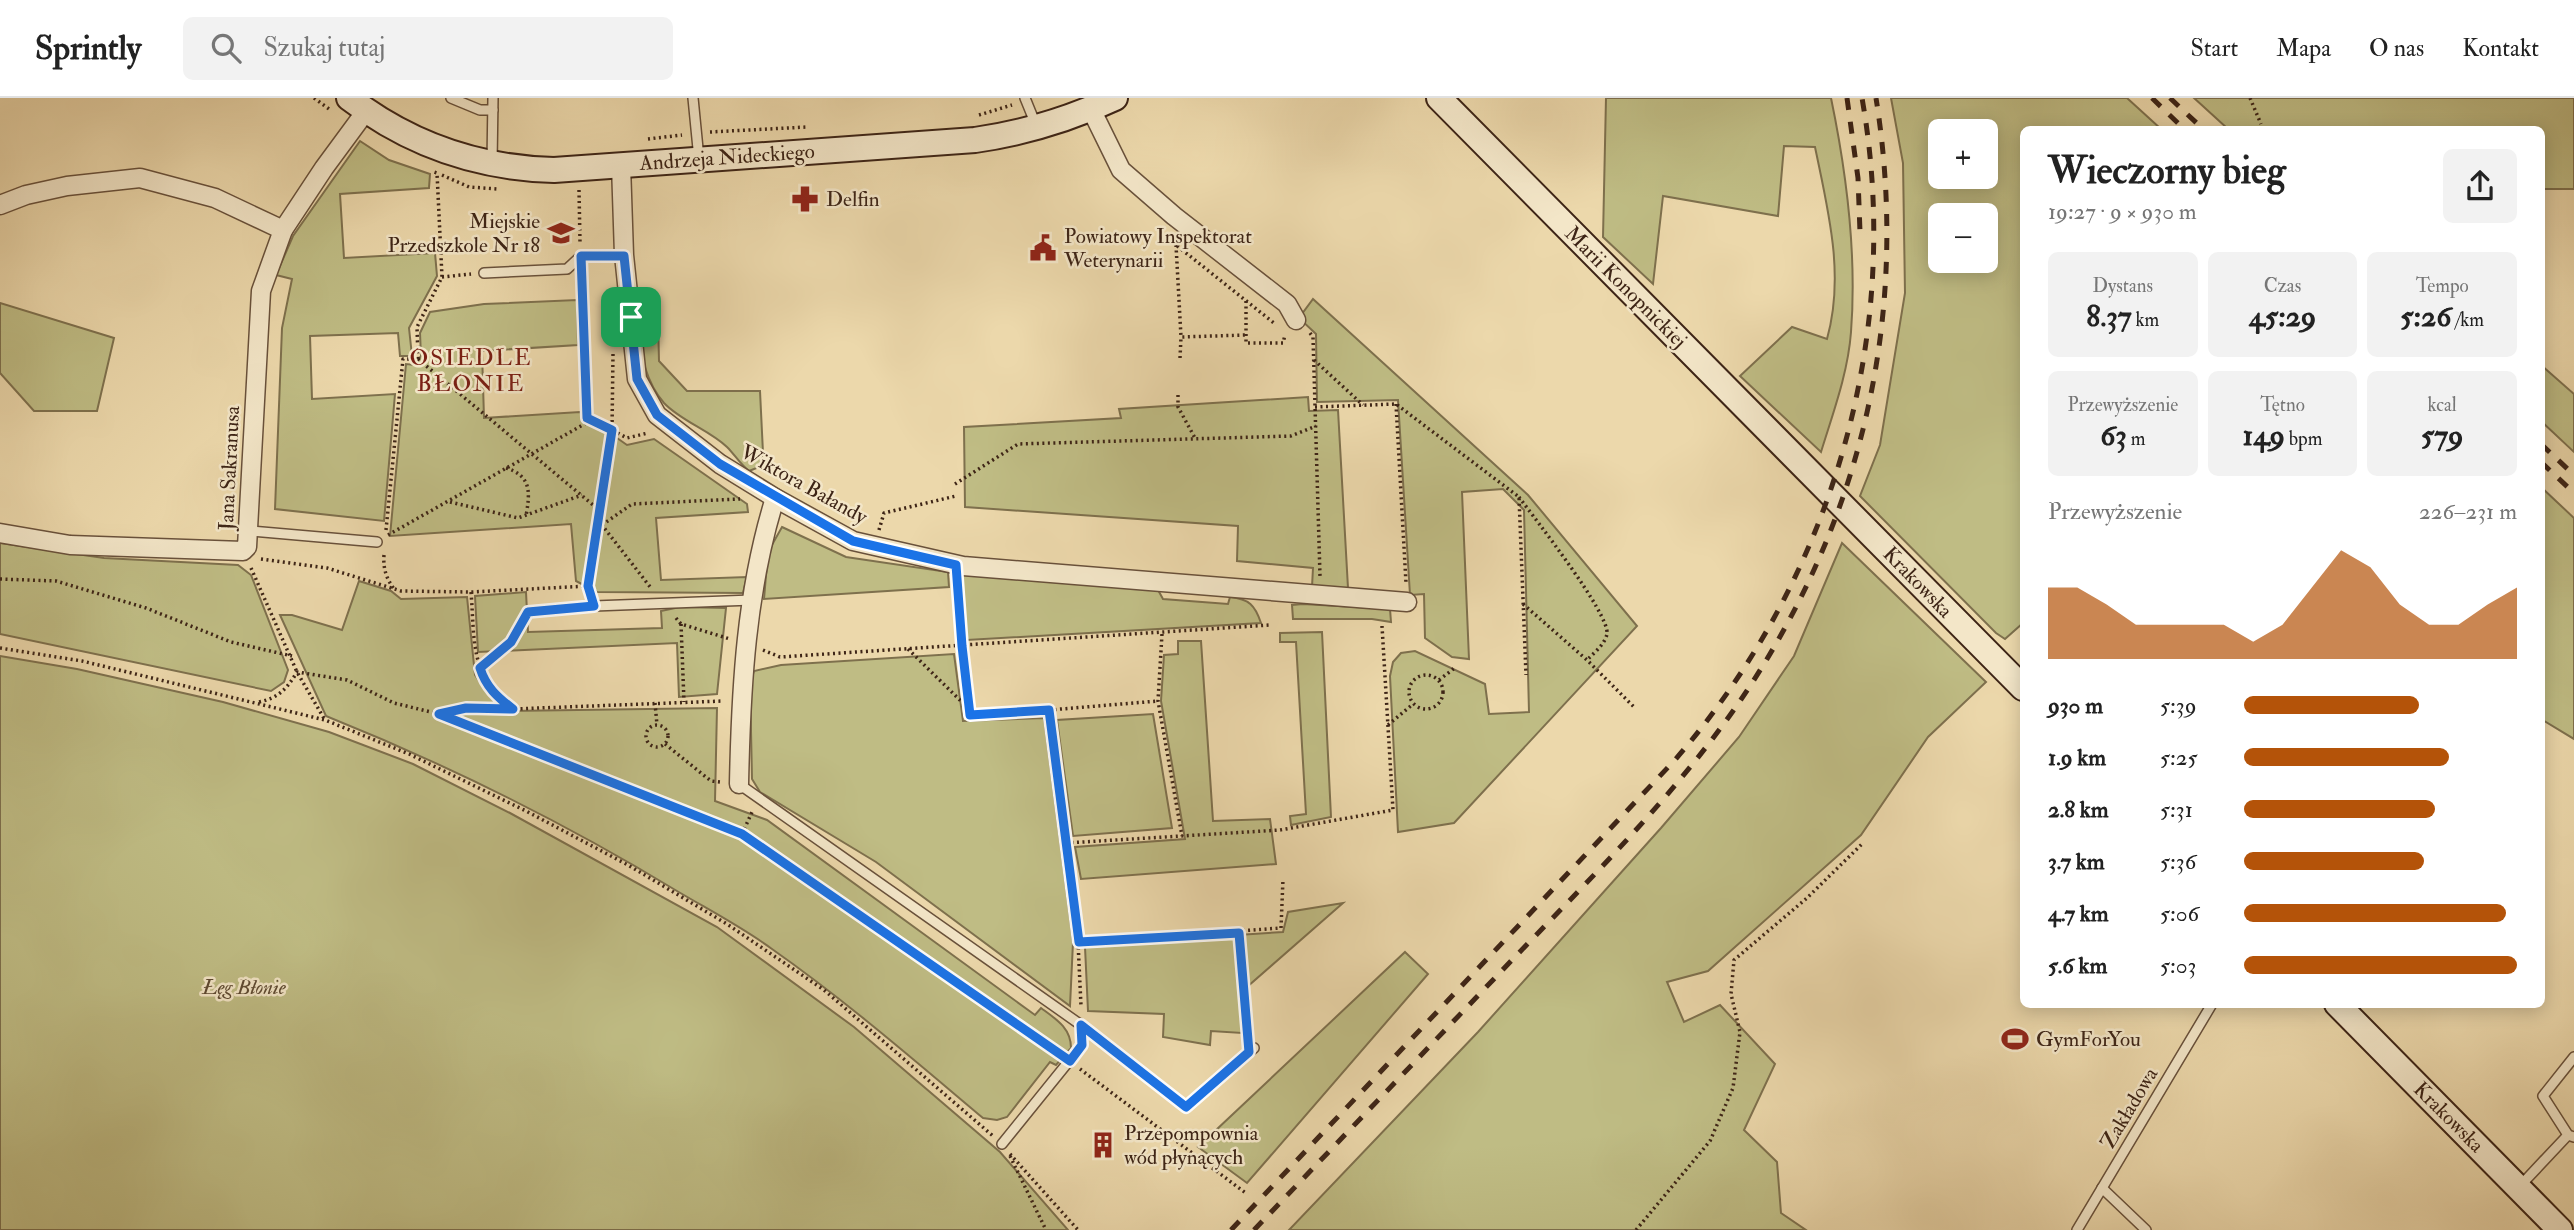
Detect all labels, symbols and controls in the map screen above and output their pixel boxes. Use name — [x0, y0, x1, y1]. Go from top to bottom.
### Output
search box — [183, 17, 673, 80]
text: Sprintly — [35, 28, 141, 69]
icon: search — [207, 29, 245, 67]
text: Szukaj tutaj — [263, 32, 385, 64]
text: Start — [2190, 33, 2238, 64]
text: Mapa — [2276, 33, 2331, 64]
text: O nas — [2369, 33, 2424, 64]
text: Kontakt — [2462, 33, 2539, 64]
map controls — [1928, 119, 1998, 273]
button: + — [1928, 119, 1998, 189]
street label: Andrzeja Nideckiego — [637, 138, 816, 177]
text: Wieczorny bieg — [2048, 147, 2286, 195]
button: share — [2443, 149, 2517, 223]
pharmacy icon: Delfin — [790, 184, 820, 214]
place label: Delfin — [826, 186, 880, 213]
text: 19:27 · 9 × 930 m — [2048, 197, 2197, 226]
button: − — [1928, 203, 1998, 273]
place label: Miejskie Przedszkole Nr 18 — [387, 208, 540, 259]
school or university icon: Miejskie Przedszkole Nr 18 — [546, 218, 576, 248]
street label: Marii Konopnickiej — [1559, 220, 1693, 354]
place label: Powiatowy Inspektorat Weterynarii — [1063, 223, 1252, 274]
public building icon: Powiatowy Inspektorat Weterynarii — [1028, 233, 1058, 263]
text: Dystans — [2093, 274, 2153, 298]
text: Czas — [2264, 274, 2301, 298]
text: Tempo — [2416, 274, 2469, 298]
pin — [601, 287, 661, 347]
icon: arrive — [612, 298, 650, 336]
text: 8.37 — [2086, 298, 2132, 335]
text: 45:29 — [2249, 298, 2316, 335]
text: 5:26 — [2400, 298, 2451, 335]
text: km — [2132, 308, 2159, 332]
text: /km — [2451, 308, 2484, 332]
district label: OSIEDLE BŁONIE — [409, 343, 533, 398]
text: Przewyższenie — [2067, 393, 2178, 417]
text: Tętno — [2260, 393, 2305, 417]
text: kcal — [2428, 393, 2457, 417]
street label: Jana Sakranusa — [213, 405, 246, 532]
text: 63 — [2100, 417, 2127, 454]
text: 149 — [2243, 417, 2285, 454]
text: 579 — [2421, 417, 2463, 454]
text: m — [2127, 427, 2146, 451]
text: bpm — [2285, 427, 2322, 451]
street label: Wiktora Bałandy — [735, 438, 873, 531]
text: Przewyższenie — [2048, 497, 2182, 526]
text: 226–231 m — [2419, 497, 2517, 526]
street label: Krakowska — [1877, 541, 1959, 624]
text: 930 m — [2048, 691, 2103, 720]
text: 5:39 — [2160, 691, 2196, 720]
text: 1.9 km — [2048, 743, 2106, 772]
text: 5:25 — [2160, 743, 2198, 772]
text: 2.8 km — [2048, 795, 2109, 824]
text: 5:31 — [2160, 795, 2193, 824]
text: 3.7 km — [2048, 847, 2105, 876]
text: 5:36 — [2160, 847, 2196, 876]
text: 4.7 km — [2048, 899, 2109, 928]
text: 5:06 — [2160, 899, 2199, 928]
text: 5.6 km — [2048, 951, 2107, 980]
text: 5:03 — [2160, 951, 2196, 980]
park label: Łęg Błonie — [201, 974, 287, 1001]
sports icon: GymForYou — [2000, 1024, 2030, 1054]
place label: GymForYou — [2036, 1026, 2141, 1053]
street label: Zakładowa — [2095, 1062, 2164, 1154]
street label: Krakowska — [2407, 1076, 2490, 1159]
place label: Przepompownia wód płynących — [1124, 1120, 1259, 1171]
building icon: Przepompownia wód płynących — [1088, 1130, 1118, 1160]

